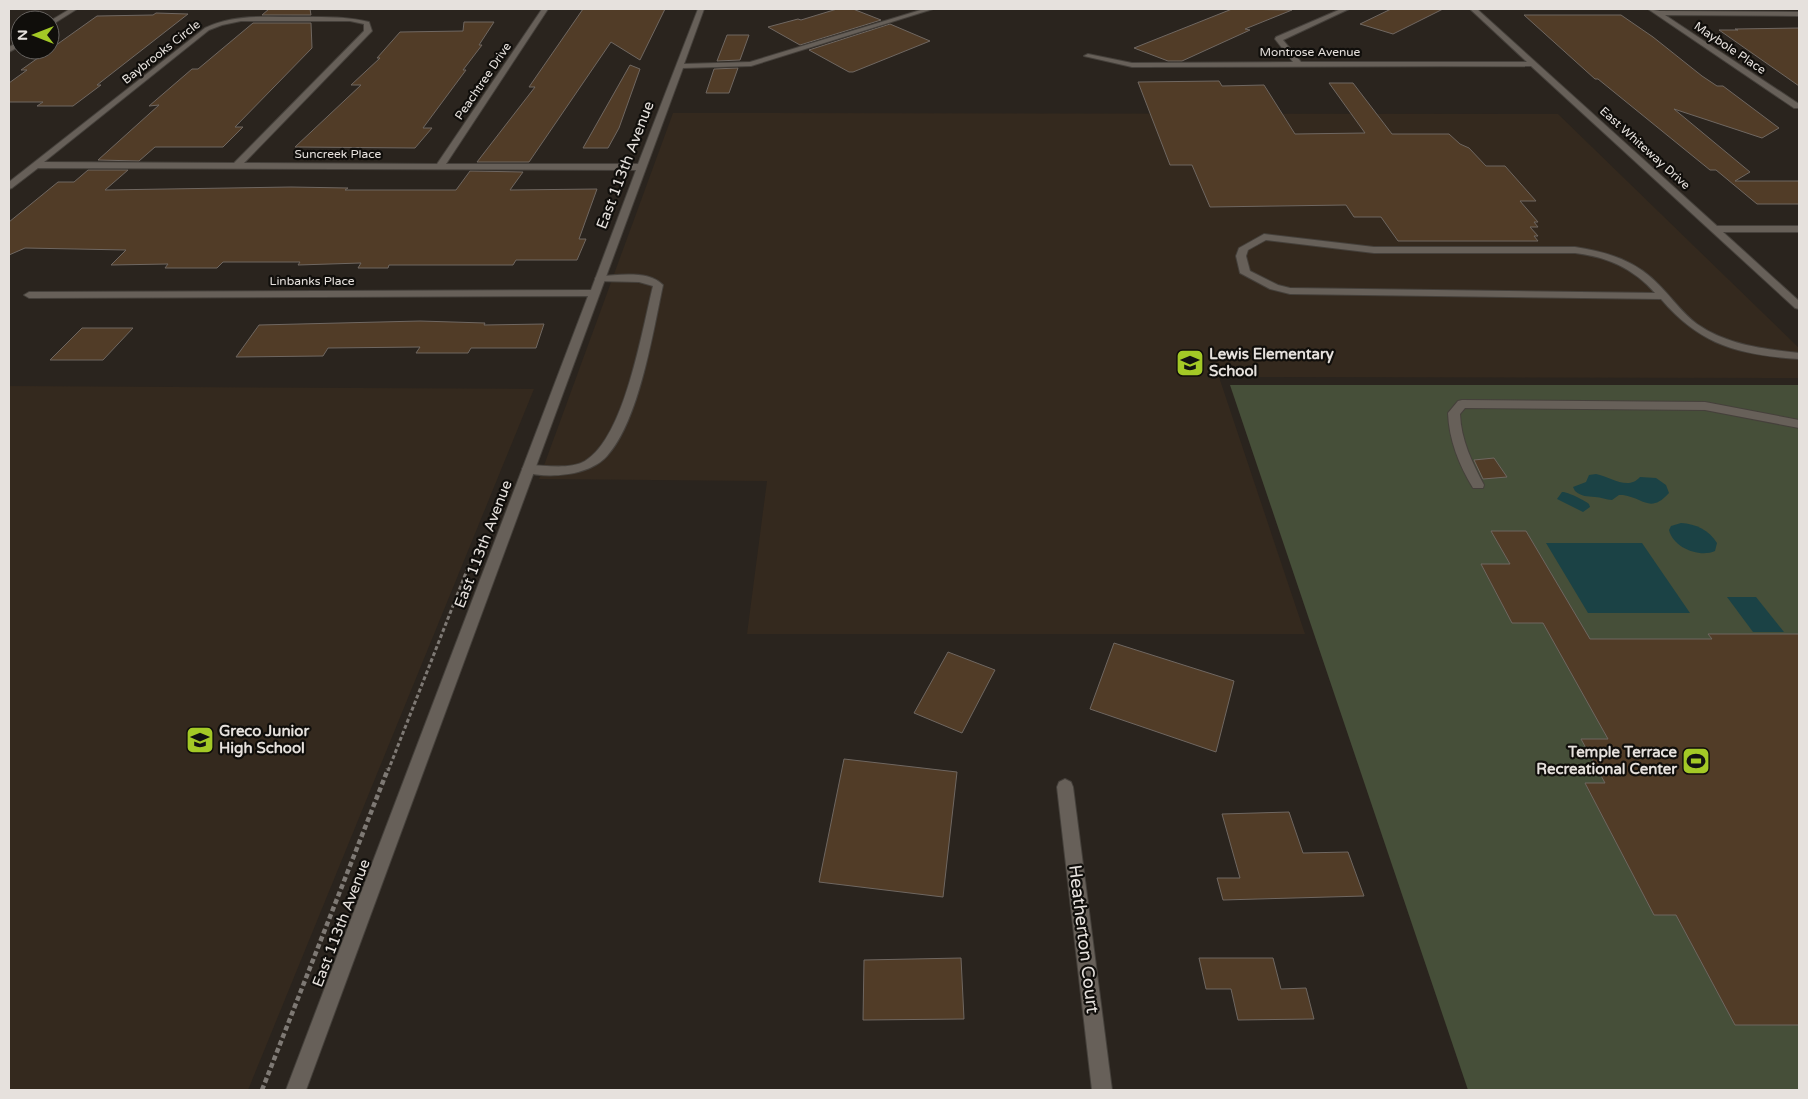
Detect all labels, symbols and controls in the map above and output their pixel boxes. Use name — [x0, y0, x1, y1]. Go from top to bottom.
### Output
north arrow — [10, 10, 60, 60]
street label: Baybrooks Circle — [119, 17, 203, 87]
street label: Maybole Place — [1692, 19, 1769, 77]
text: N — [14, 29, 31, 41]
street label: Peachtree Drive — [452, 40, 514, 122]
street label: Montrose Avenue — [1260, 45, 1361, 59]
street label: East 113th Avenue — [592, 99, 658, 231]
street label: East Whiteway Drive — [1597, 104, 1693, 192]
street label: Suncreek Place — [295, 147, 382, 161]
street label: Linbanks Place — [269, 274, 355, 288]
place label: Lewis Elementary School — [1209, 345, 1334, 380]
school or university icon: Lewis Elementary School — [1175, 348, 1205, 378]
street label: East 113th Avenue — [450, 478, 516, 610]
place label: Greco Junior High School — [219, 722, 309, 758]
school or university icon: Greco Junior High School — [185, 725, 215, 755]
place label: Temple Terrace Recreational Center — [1536, 743, 1677, 778]
sports icon: Temple Terrace Recreational Center — [1681, 746, 1711, 776]
street label: East 113th Avenue — [308, 857, 374, 989]
street label: Heatherton Court — [1064, 863, 1104, 1015]

